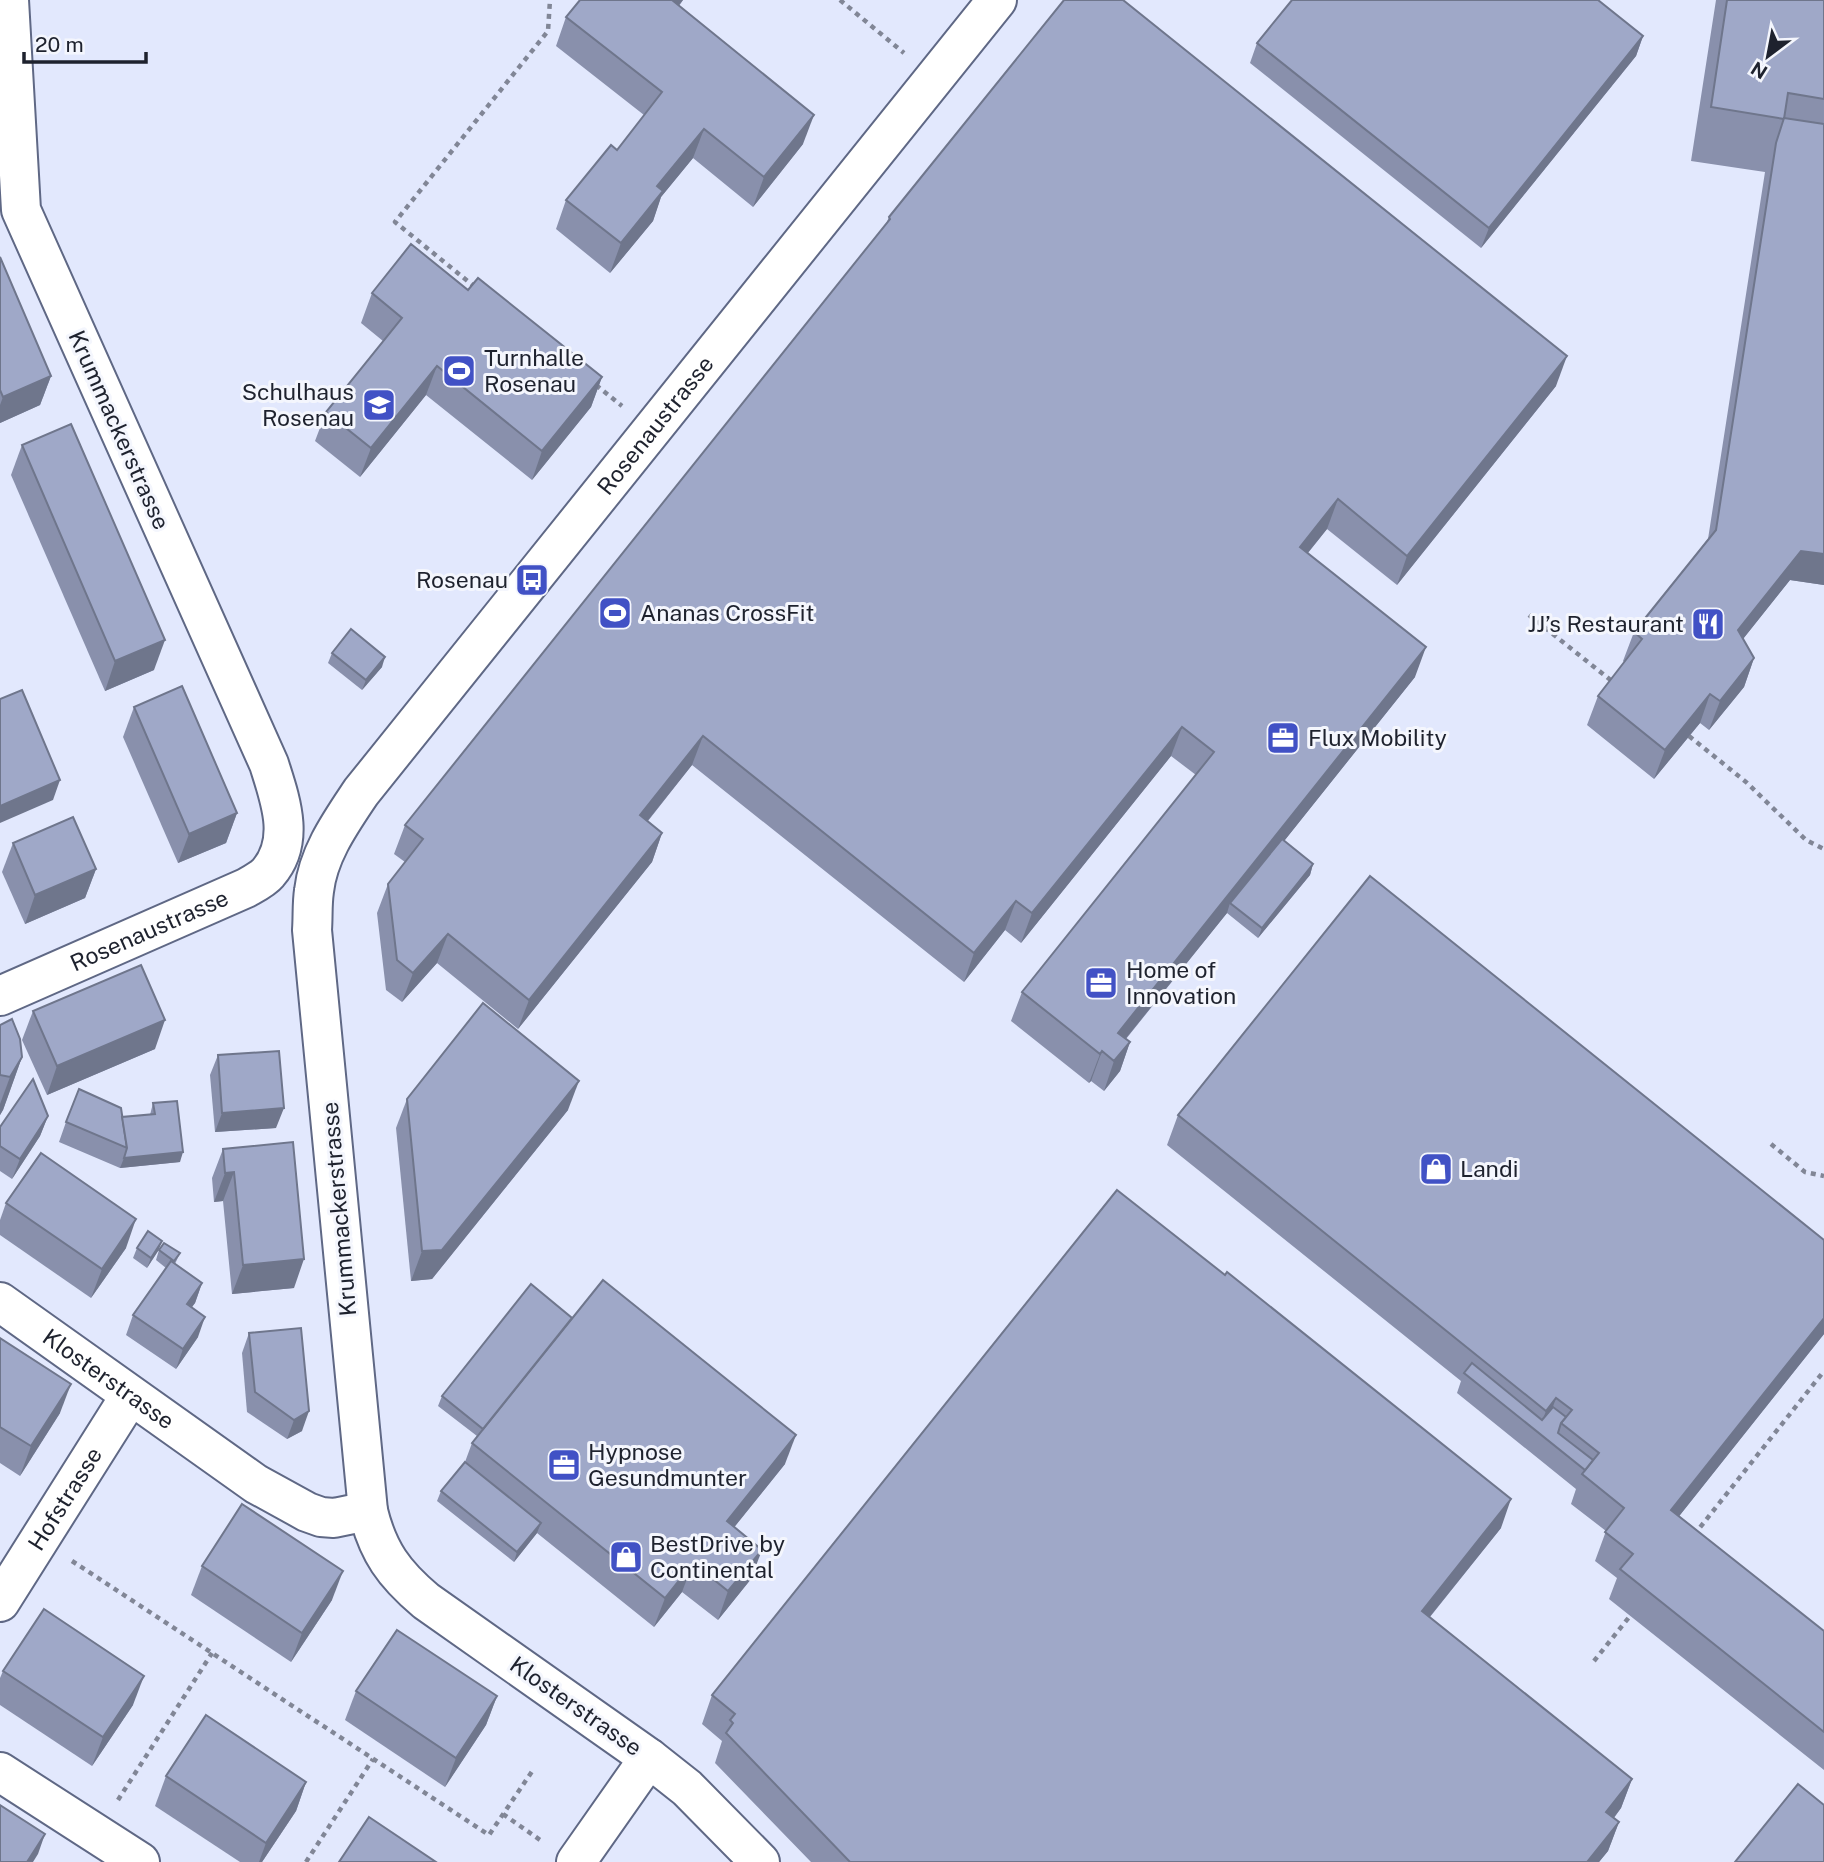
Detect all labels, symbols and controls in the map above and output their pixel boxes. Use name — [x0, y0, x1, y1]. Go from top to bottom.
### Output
scale bar — [24, 21, 147, 65]
north arrow — [1733, 21, 1803, 91]
text: 20 m — [35, 32, 84, 57]
text: N — [1747, 57, 1771, 84]
street label: Krummackerstrasse — [63, 326, 176, 534]
place label: Turnhalle Rosenau — [484, 344, 584, 397]
street label: Rosenaustrasse — [591, 350, 719, 500]
sports icon: Turnhalle Rosenau — [440, 352, 478, 390]
place label: Schulhaus Rosenau — [242, 378, 354, 431]
school or university icon: Schulhaus Rosenau — [360, 386, 398, 424]
bus stop icon: Rosenau — [513, 561, 551, 599]
place label: Rosenau — [416, 566, 508, 593]
sports icon: Ananas CrossFit — [596, 594, 634, 632]
place label: Ananas CrossFit — [640, 599, 814, 626]
restaurant icon: JJ’s Restaurant — [1689, 605, 1727, 643]
place label: JJ’s Restaurant — [1527, 610, 1684, 637]
office icon: Flux Mobility — [1264, 719, 1302, 757]
place label: Flux Mobility — [1308, 724, 1447, 751]
street label: Rosenaustrasse — [66, 884, 232, 977]
place label: Home of Innovation — [1126, 956, 1236, 1009]
office icon: Home of Innovation — [1082, 964, 1120, 1002]
street label: Krummackerstrasse — [316, 1101, 361, 1317]
shop icon: Landi — [1417, 1150, 1455, 1188]
place label: Landi — [1460, 1155, 1518, 1182]
street label: Klosterstrasse — [38, 1323, 180, 1435]
place label: Hypnose Gesundmunter — [588, 1438, 747, 1491]
street label: Hofstrasse — [22, 1442, 107, 1555]
office icon: Hypnose Gesundmunter — [545, 1446, 583, 1484]
place label: BestDrive by Continental — [650, 1530, 785, 1583]
shop icon: BestDrive by Continental — [607, 1538, 645, 1576]
street label: Klosterstrasse — [505, 1650, 647, 1761]

